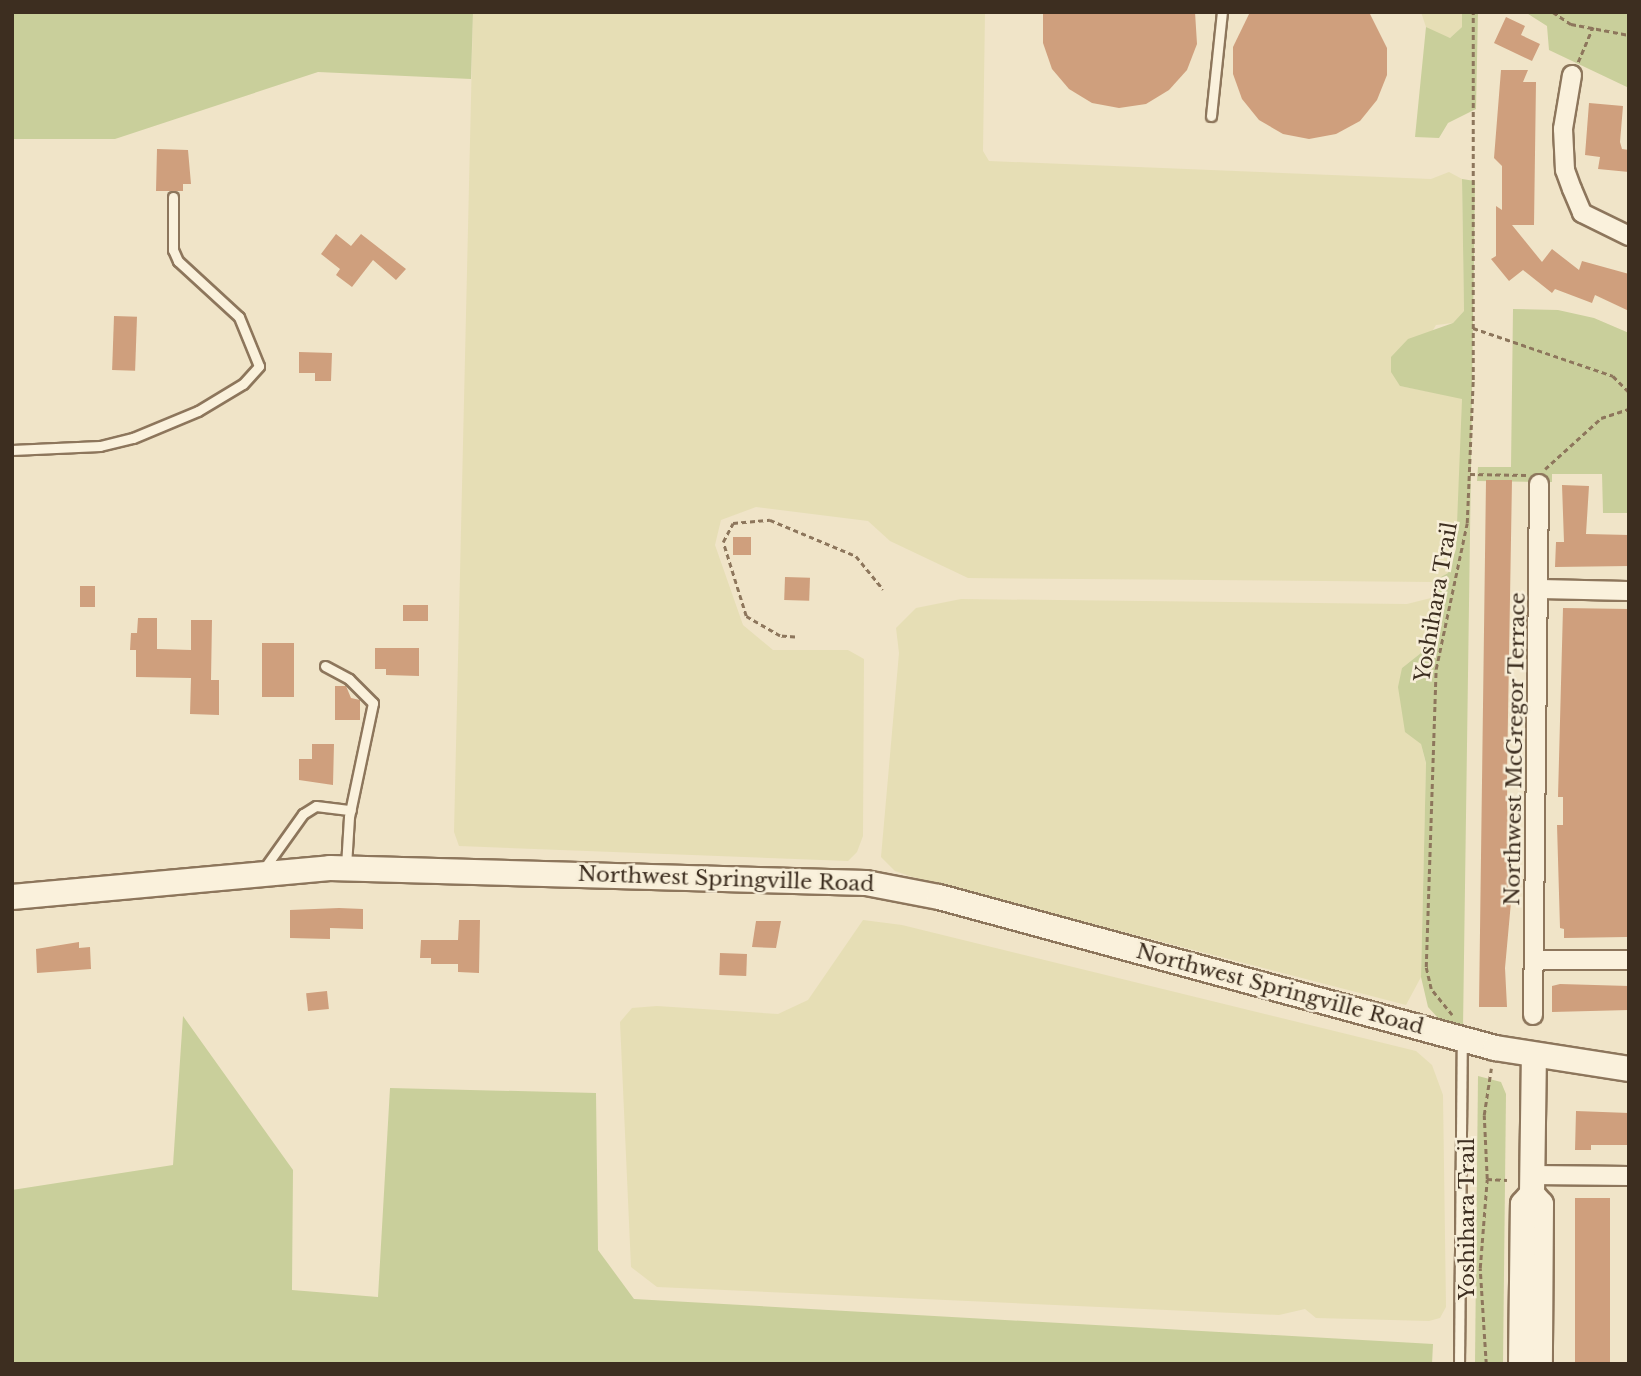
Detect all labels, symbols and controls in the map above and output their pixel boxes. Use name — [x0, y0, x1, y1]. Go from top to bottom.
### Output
street label: Yoshihara Trail — [1409, 520, 1463, 684]
street label: Northwest McGregor Terrace — [1500, 591, 1530, 907]
street label: Northwest Springville Road — [577, 861, 875, 897]
street label: Northwest Springville Road — [1134, 938, 1426, 1040]
street label: Yoshihara Trail — [1454, 1138, 1480, 1300]

